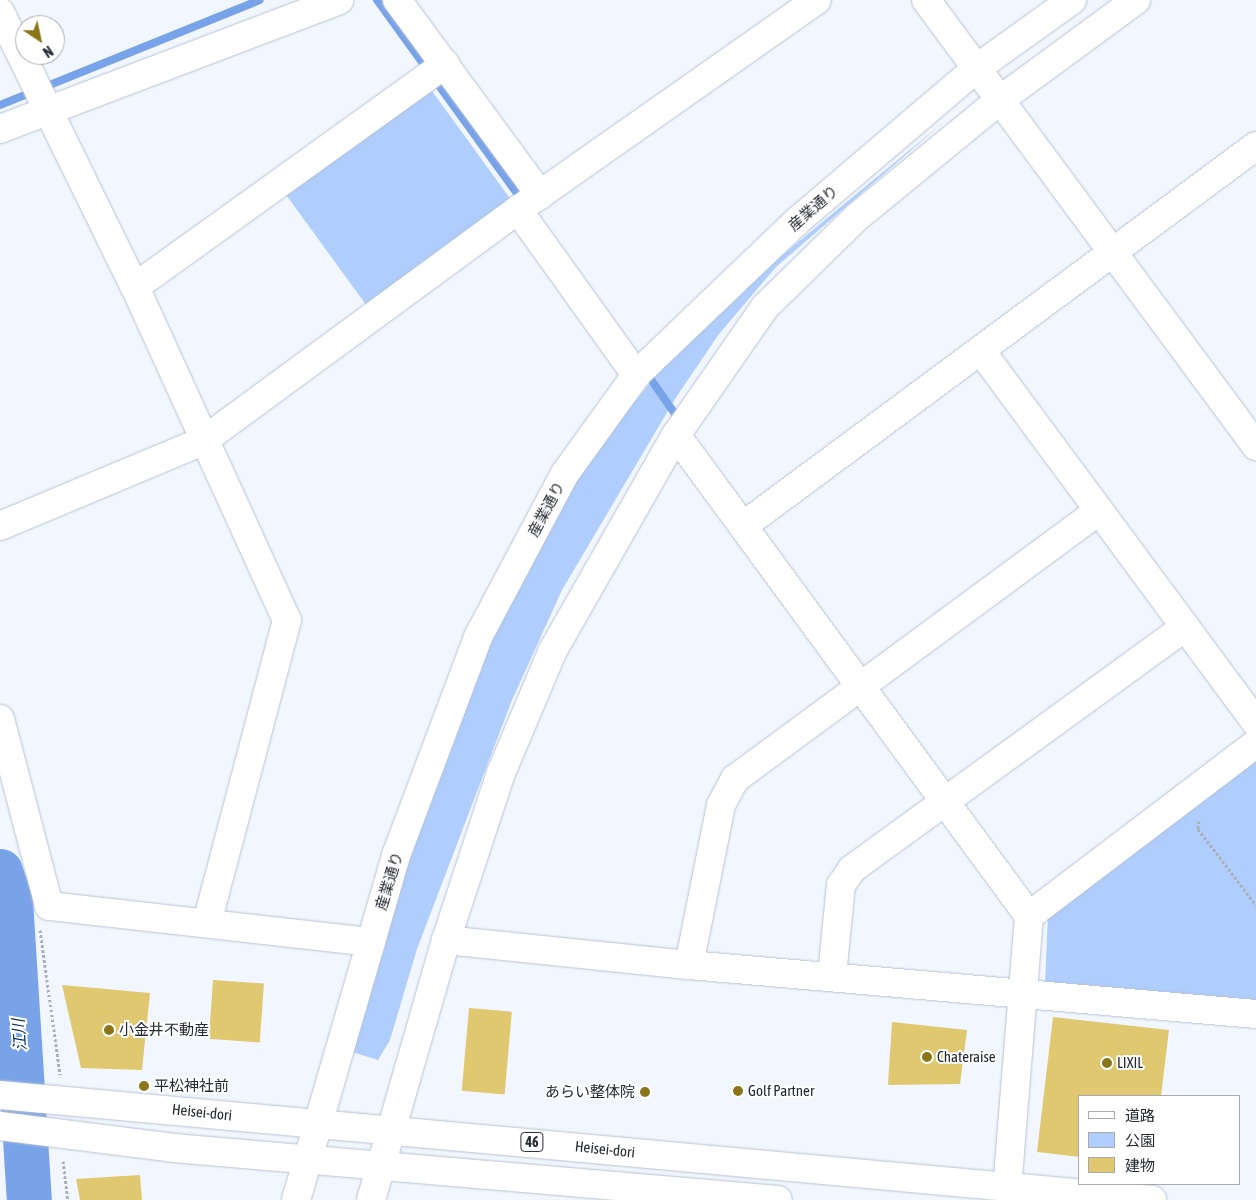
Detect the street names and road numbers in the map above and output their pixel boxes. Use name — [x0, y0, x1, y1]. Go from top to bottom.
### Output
street label: 産業通り — [784, 182, 842, 234]
street label: 産業通り — [524, 478, 568, 540]
street label: 産業通り — [372, 850, 406, 912]
street label: Heisei-dori — [171, 1100, 233, 1124]
road number: 46 — [520, 1130, 544, 1154]
street label: Heisei-dori — [574, 1137, 636, 1161]

